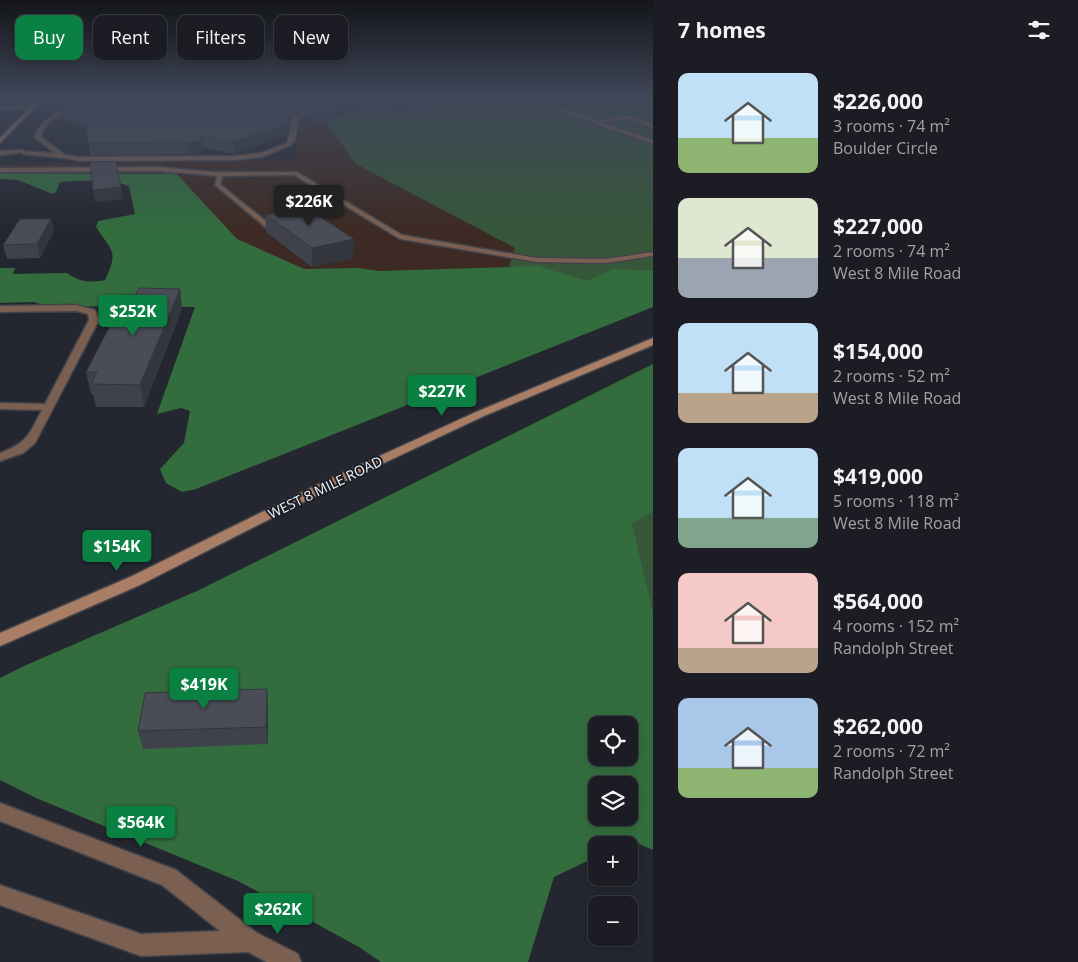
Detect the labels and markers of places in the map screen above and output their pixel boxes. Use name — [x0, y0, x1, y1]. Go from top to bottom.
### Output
pin: $226K — [274, 184, 344, 227]
pin: $252K — [98, 294, 168, 337]
pin: $227K — [407, 374, 477, 417]
pin: $154K — [82, 530, 152, 572]
pin: $419K — [169, 668, 239, 710]
pin: $564K — [106, 806, 176, 848]
pin: $262K — [243, 892, 313, 935]

